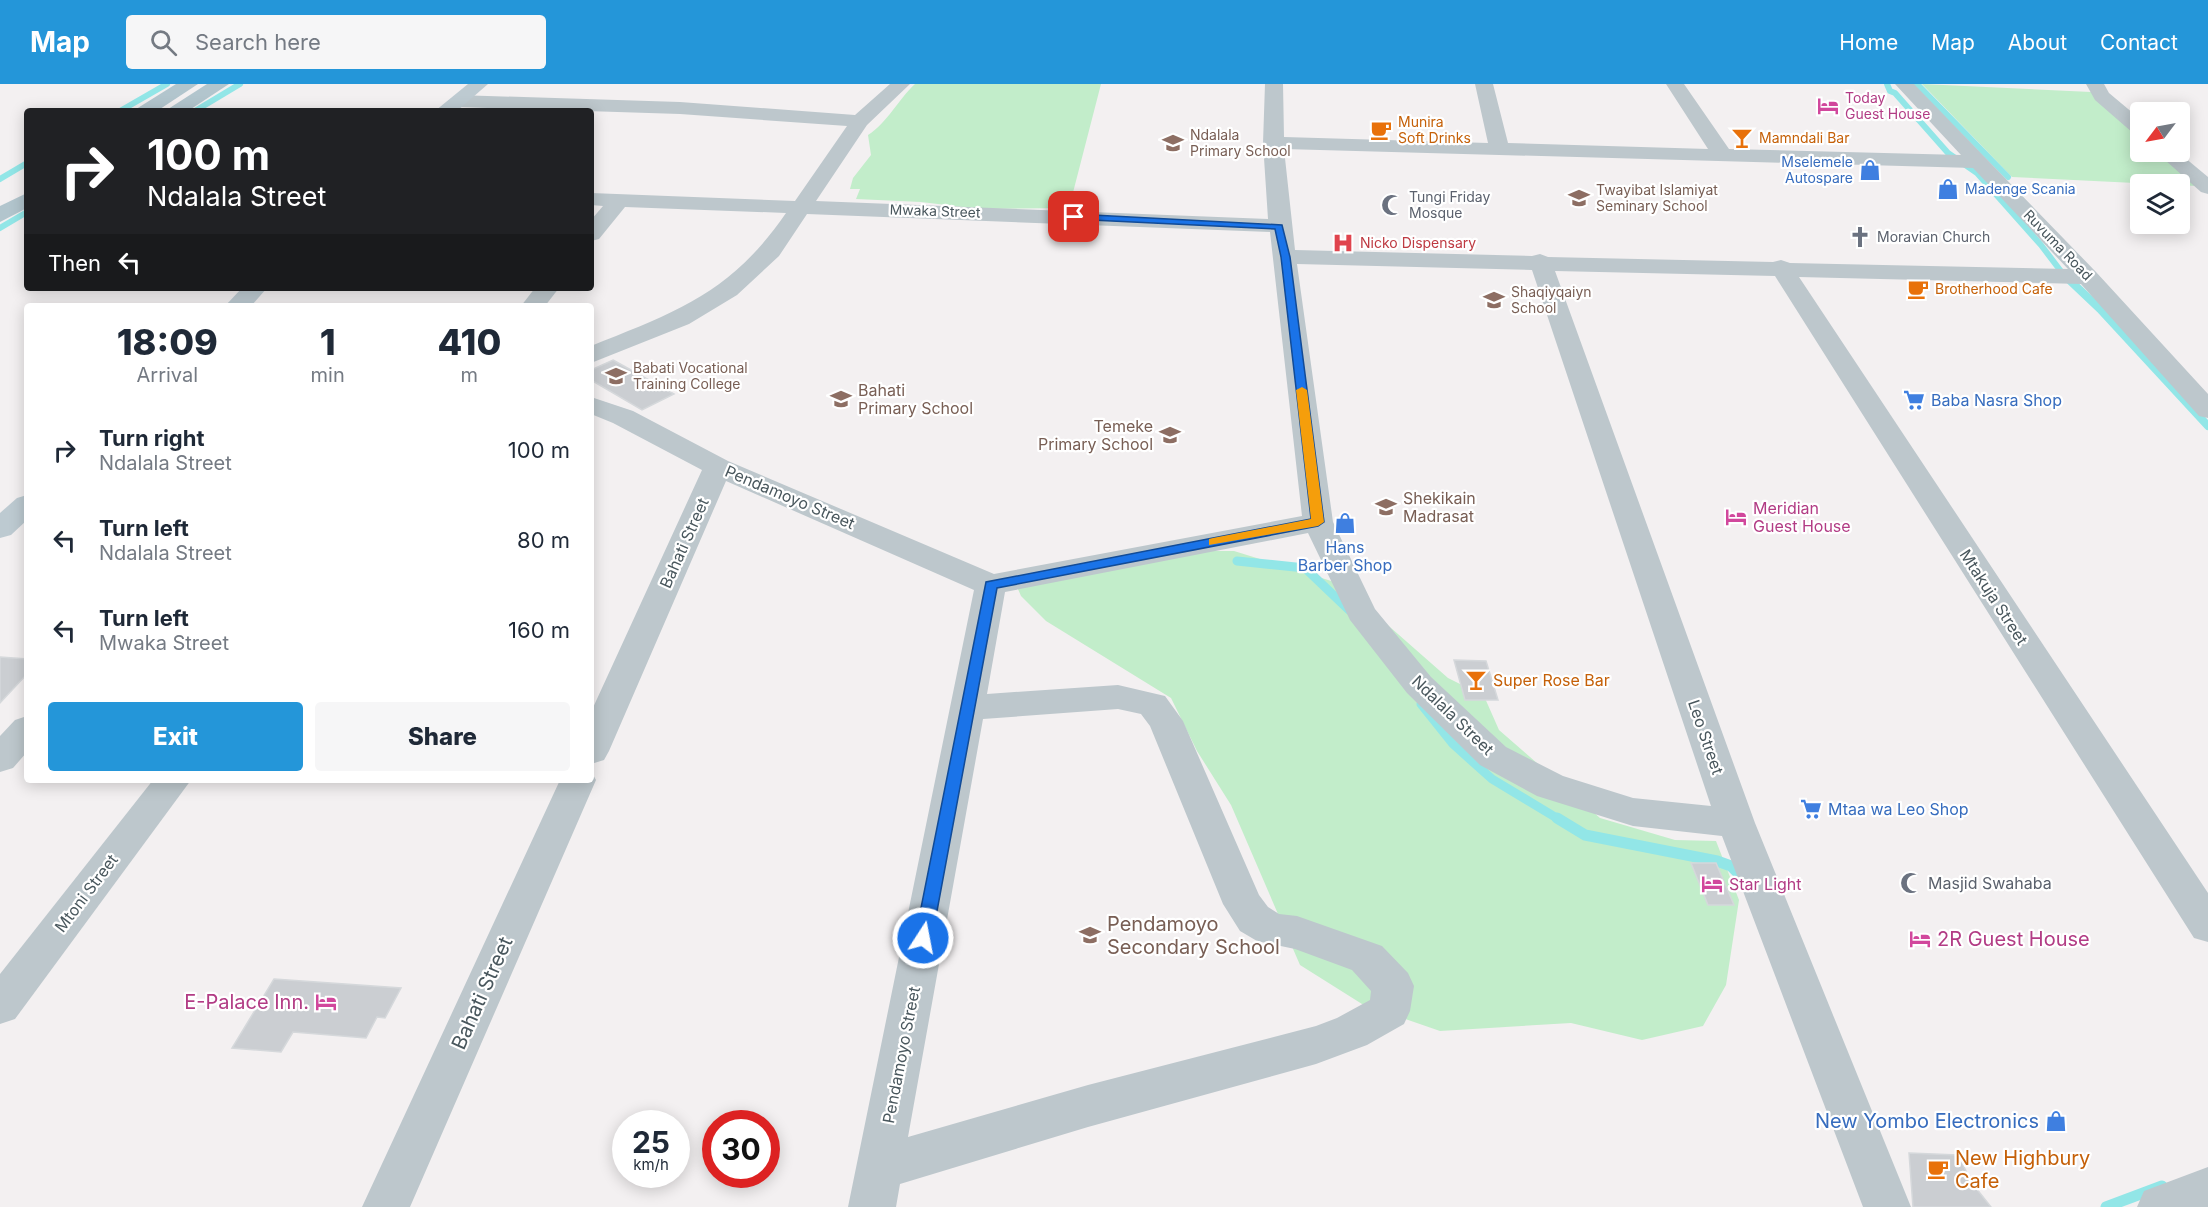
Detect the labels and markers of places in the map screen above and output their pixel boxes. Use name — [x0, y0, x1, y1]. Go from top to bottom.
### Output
place label: Today Guest House — [1845, 89, 1930, 122]
hotel icon: Today Guest House — [1816, 94, 1840, 118]
place label: Munira Soft Drinks — [1398, 113, 1471, 146]
cafe icon: Munira Soft Drinks — [1369, 118, 1393, 142]
place label: Ndalala Primary School — [1190, 126, 1291, 159]
bar icon: Mamndali Bar — [1730, 126, 1754, 150]
place label: Mamndali Bar — [1759, 129, 1850, 146]
school or university icon: Ndalala Primary School — [1161, 131, 1185, 155]
place label: Mselemele Autospare — [1781, 153, 1853, 186]
shop icon: Mselemele Autospare — [1858, 158, 1882, 182]
shop icon: Madenge Scania — [1936, 177, 1960, 201]
place label: Madenge Scania — [1965, 180, 2076, 197]
place label: Twayibat Islamiyat Seminary School — [1596, 181, 1718, 214]
school or university icon: Twayibat Islamiyat Seminary School — [1567, 186, 1591, 210]
place label: Tungi Friday Mosque — [1409, 188, 1490, 221]
pin — [1048, 191, 1099, 242]
mosque icon: Tungi Friday Mosque — [1380, 193, 1404, 217]
church icon: Moravian Church — [1848, 225, 1872, 249]
place label: Moravian Church — [1877, 228, 1990, 245]
hospital icon: Nicko Dispensary — [1331, 231, 1355, 255]
place label: Nicko Dispensary — [1360, 234, 1476, 251]
cafe icon: Brotherhood Cafe — [1906, 277, 1930, 301]
place label: Brotherhood Cafe — [1935, 280, 2053, 297]
place label: Shaqiyqaiyn School — [1511, 283, 1592, 316]
school or university icon: Shaqiyqaiyn School — [1482, 288, 1506, 312]
place label: Babati Vocational Training College — [633, 359, 748, 392]
school or university icon: Babati Vocational Training College — [604, 364, 628, 388]
place label: Bahati Primary School — [858, 380, 973, 418]
school or university icon: Bahati Primary School — [829, 387, 853, 411]
supermarket icon: Baba Nasra Shop — [1902, 388, 1926, 412]
place label: Baba Nasra Shop — [1931, 390, 2062, 410]
place label: Temeke Primary School — [1038, 416, 1153, 454]
school or university icon: Temeke Primary School — [1158, 423, 1182, 447]
place label: Shekikain Madrasat — [1403, 488, 1476, 526]
school or university icon: Shekikain Madrasat — [1374, 495, 1398, 519]
place label: Meridian Guest House — [1753, 498, 1851, 536]
hotel icon: Meridian Guest House — [1724, 505, 1748, 529]
shop icon: Hans Barber Shop — [1333, 511, 1357, 535]
place label: Hans Barber Shop — [1298, 537, 1392, 575]
bar icon: Super Rose Bar — [1464, 668, 1488, 692]
place label: Super Rose Bar — [1493, 670, 1610, 690]
supermarket icon: Mtaa wa Leo Shop — [1799, 797, 1823, 821]
place label: Mtaa wa Leo Shop — [1828, 799, 1969, 819]
mosque icon: Masjid Swahaba — [1899, 871, 1923, 895]
hotel icon: Star Light — [1700, 872, 1724, 896]
place label: Masjid Swahaba — [1928, 873, 2052, 893]
place label: Star Light — [1729, 874, 1802, 894]
place label: Pendamoyo Secondary School — [1107, 912, 1280, 959]
school or university icon: Pendamoyo Secondary School — [1078, 923, 1102, 947]
hotel icon: 2R Guest House — [1908, 927, 1932, 951]
place label: 2R Guest House — [1937, 927, 2090, 951]
place label: E-Palace Inn. — [184, 990, 309, 1014]
hotel icon: E-Palace Inn. — [314, 990, 338, 1014]
place label: New Yombo Electronics — [1815, 1109, 2039, 1133]
shop icon: New Yombo Electronics — [2044, 1109, 2068, 1133]
place label: New Highbury Cafe — [1955, 1146, 2090, 1193]
cafe icon: New Highbury Cafe — [1926, 1157, 1950, 1181]

